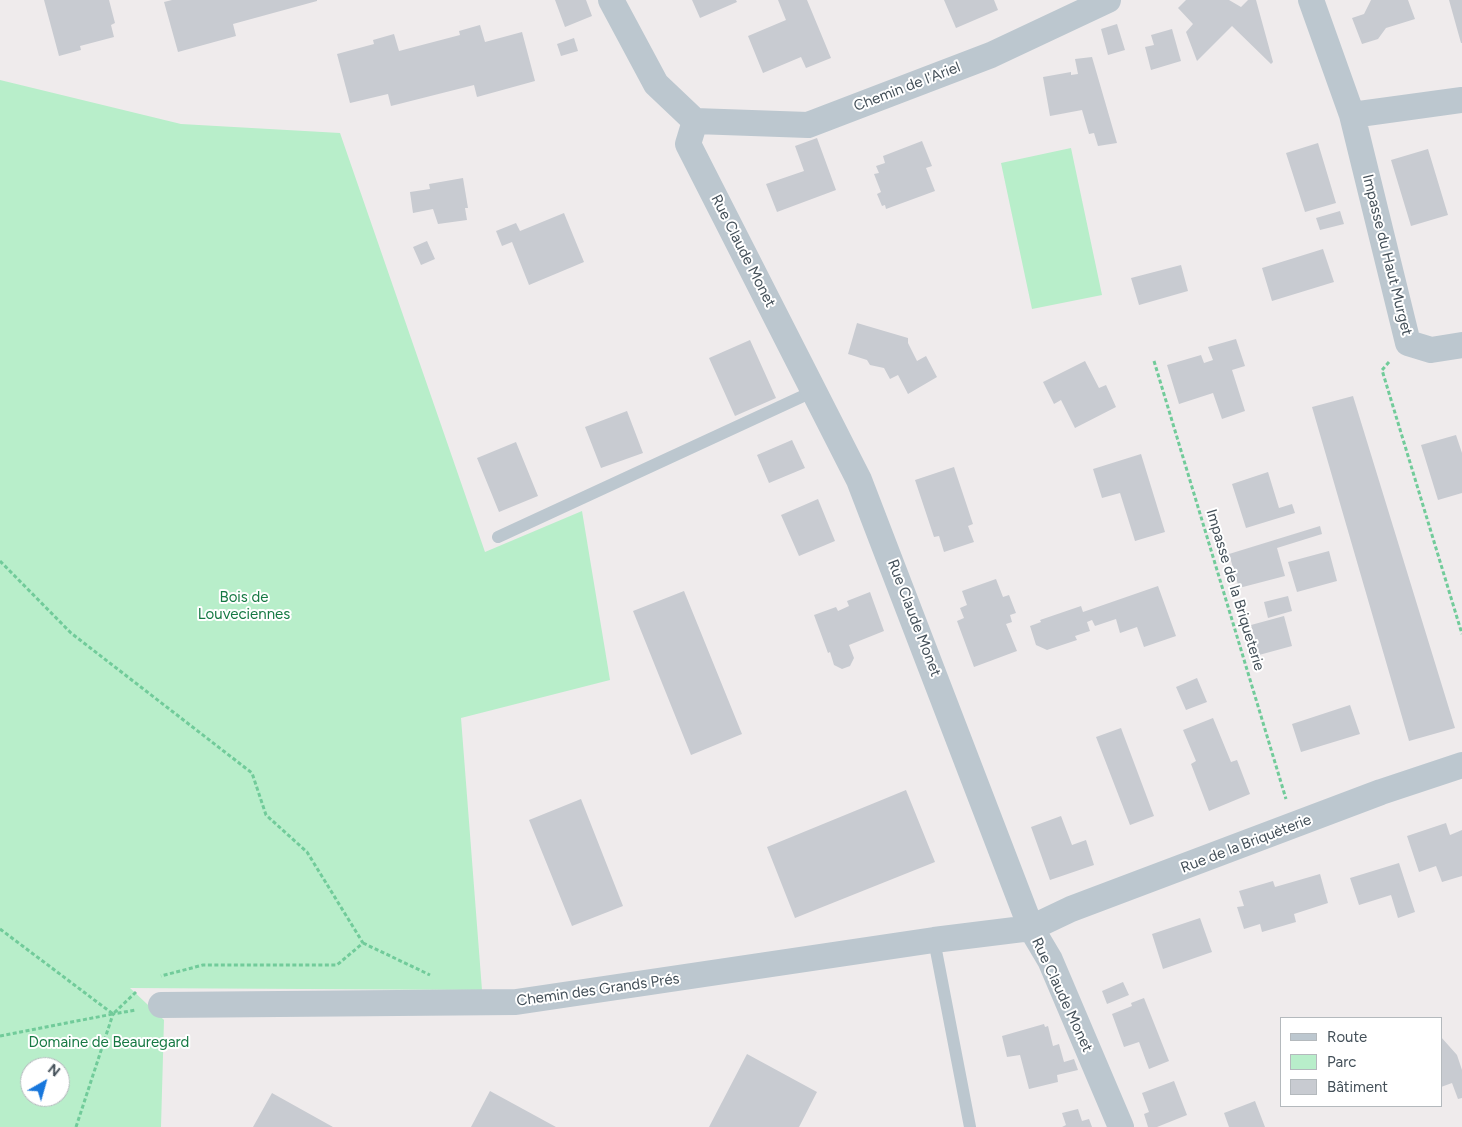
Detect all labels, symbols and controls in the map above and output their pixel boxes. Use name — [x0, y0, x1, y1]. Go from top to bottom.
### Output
street label: Chemin de l'Ariel — [851, 58, 963, 116]
street label: Impasse du Haut Murget — [1358, 173, 1416, 337]
street label: Rue Claude Monet — [707, 192, 779, 310]
street label: Impasse de la Briqueterie — [1202, 507, 1268, 673]
street label: Rue Claude Monet — [883, 557, 945, 679]
park label: Bois de Louveciennes — [198, 589, 290, 624]
street label: Rue de la Briquèterie — [1178, 811, 1314, 877]
street label: Rue Claude Monet — [1028, 935, 1096, 1055]
street label: Chemin des Grands Prés — [515, 970, 681, 1010]
legend — [1280, 1017, 1442, 1107]
text: Route — [1327, 1028, 1367, 1046]
park label: Domaine de Beauregard — [29, 1034, 189, 1052]
text: Parc — [1327, 1053, 1356, 1071]
north arrow — [20, 1057, 70, 1107]
text: N — [44, 1061, 63, 1081]
text: Bâtiment — [1327, 1078, 1388, 1096]

